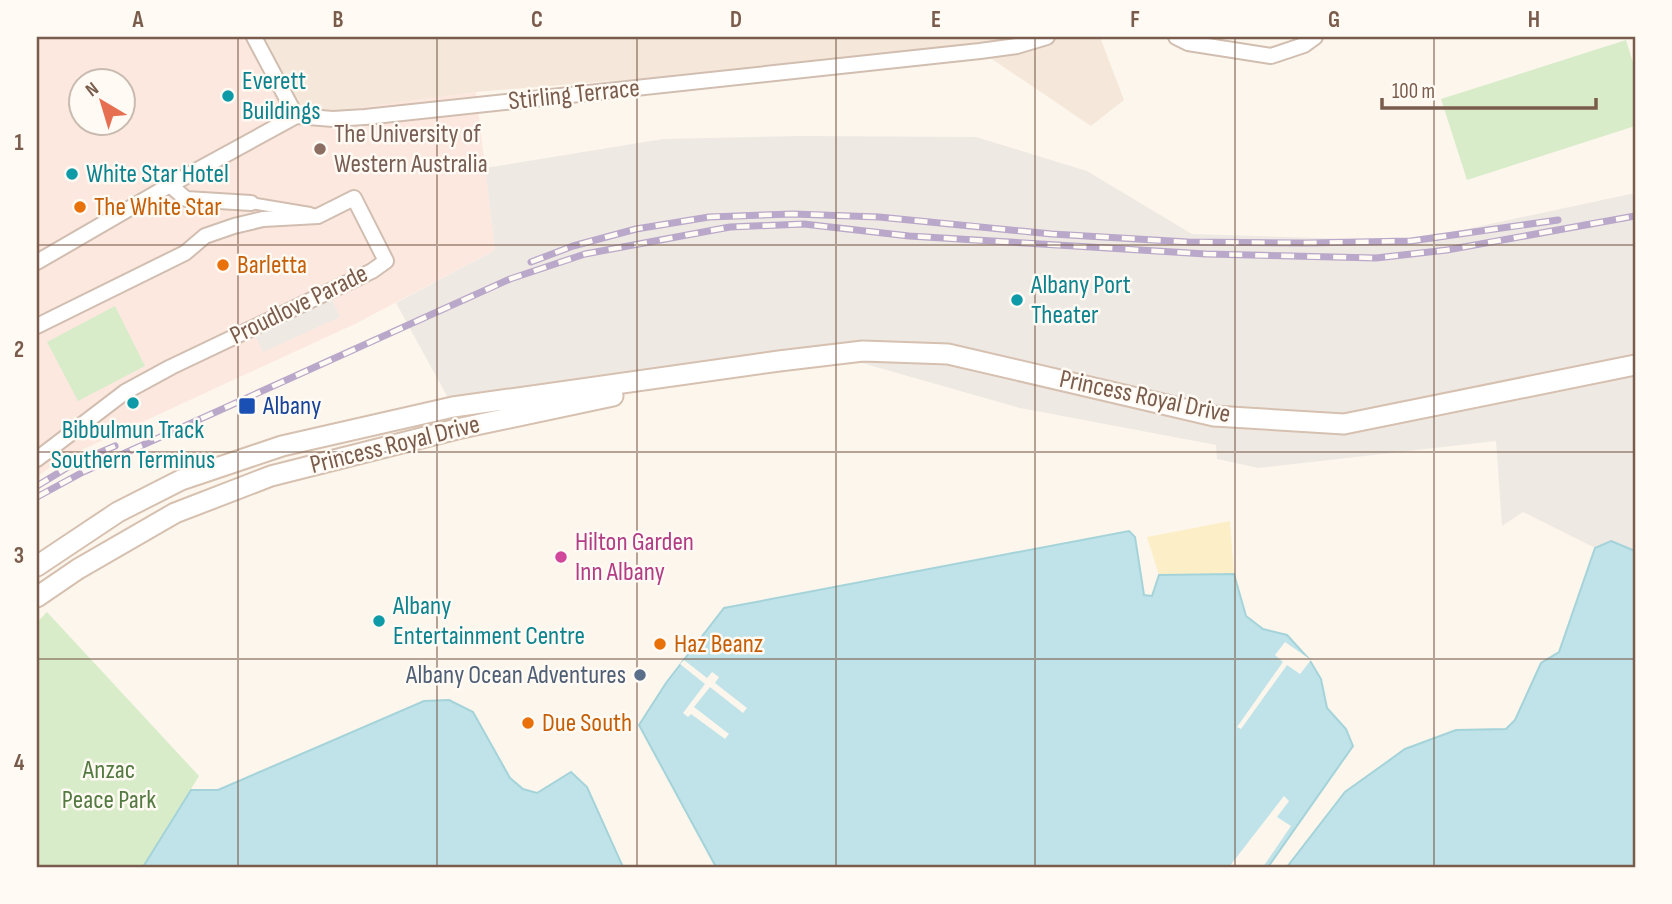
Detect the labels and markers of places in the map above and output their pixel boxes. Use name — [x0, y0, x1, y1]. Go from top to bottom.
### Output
place label: Everett Buildings — [242, 66, 321, 127]
marker: Everett Buildings — [220, 88, 236, 104]
place label: The University of Western Australia — [334, 119, 488, 180]
marker: The University of Western Australia — [312, 141, 328, 157]
place label: White Star Hotel — [86, 159, 229, 190]
marker: White Star Hotel — [64, 166, 80, 182]
place label: The White Star — [94, 192, 222, 223]
marker: The White Star — [72, 199, 88, 215]
place label: Barletta — [237, 250, 307, 281]
marker: Barletta — [215, 257, 231, 273]
place label: Albany Port Theater — [1030, 270, 1131, 331]
marker: Albany Port Theater — [1009, 292, 1025, 308]
place label: Albany — [262, 391, 321, 422]
marker: Bibbulmun Track Southern Terminus — [125, 395, 141, 411]
marker: Albany — [237, 396, 257, 416]
place label: Bibbulmun Track Southern Terminus — [51, 415, 215, 476]
place label: Hilton Garden Inn Albany — [575, 527, 694, 588]
marker: Hilton Garden Inn Albany — [553, 549, 569, 565]
place label: Albany Entertainment Centre — [392, 591, 585, 652]
marker: Albany Entertainment Centre — [371, 613, 387, 629]
place label: Haz Beanz — [674, 629, 763, 660]
marker: Haz Beanz — [652, 636, 668, 652]
place label: Albany Ocean Adventures — [405, 660, 626, 691]
marker: Albany Ocean Adventures — [632, 667, 648, 683]
place label: Due South — [542, 708, 632, 739]
marker: Due South — [520, 715, 536, 731]

